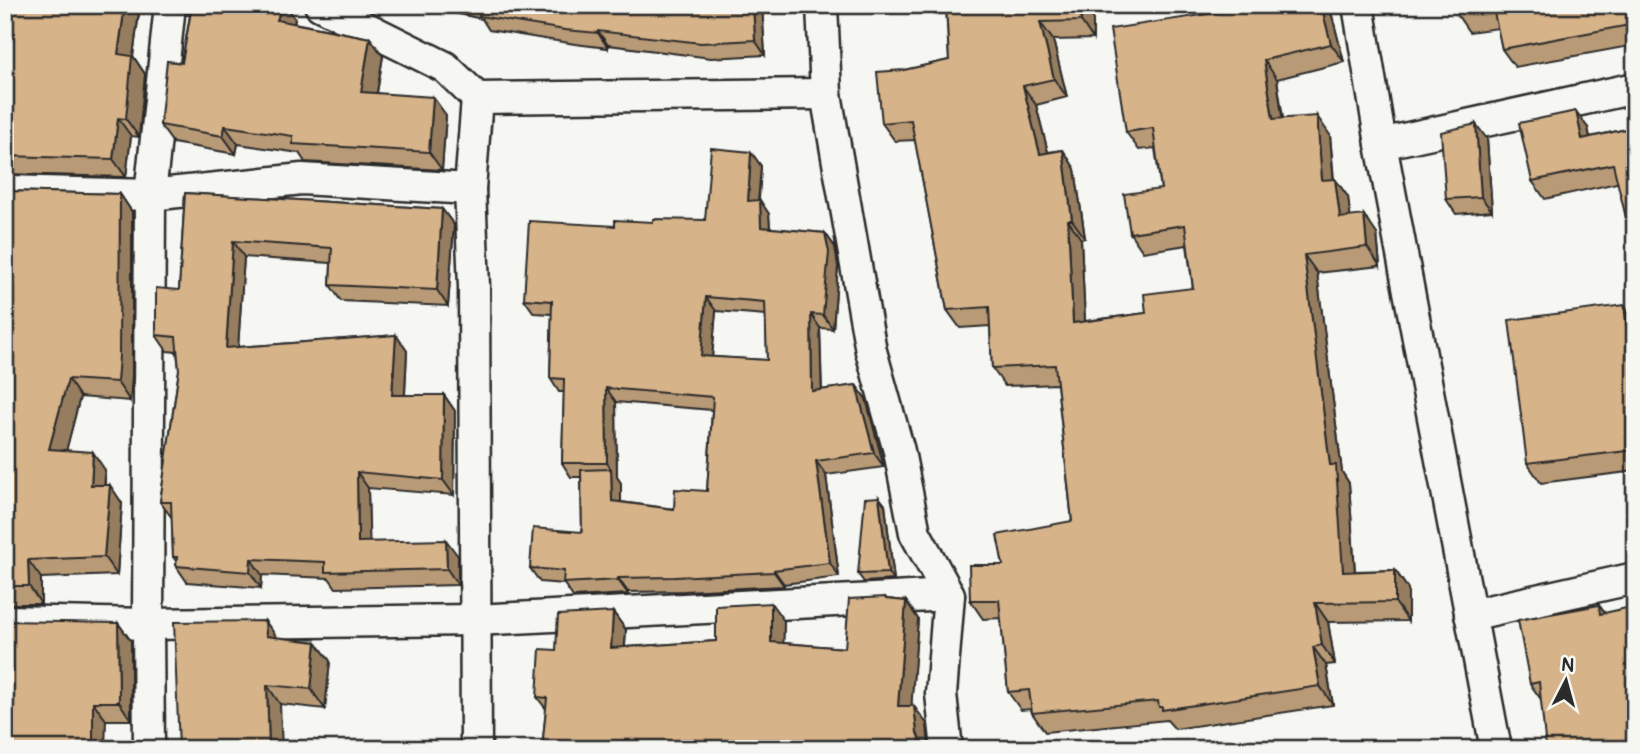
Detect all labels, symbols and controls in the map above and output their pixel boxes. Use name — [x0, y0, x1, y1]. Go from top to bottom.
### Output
north arrow — [1532, 646, 1602, 716]
text: N — [1560, 652, 1575, 678]

